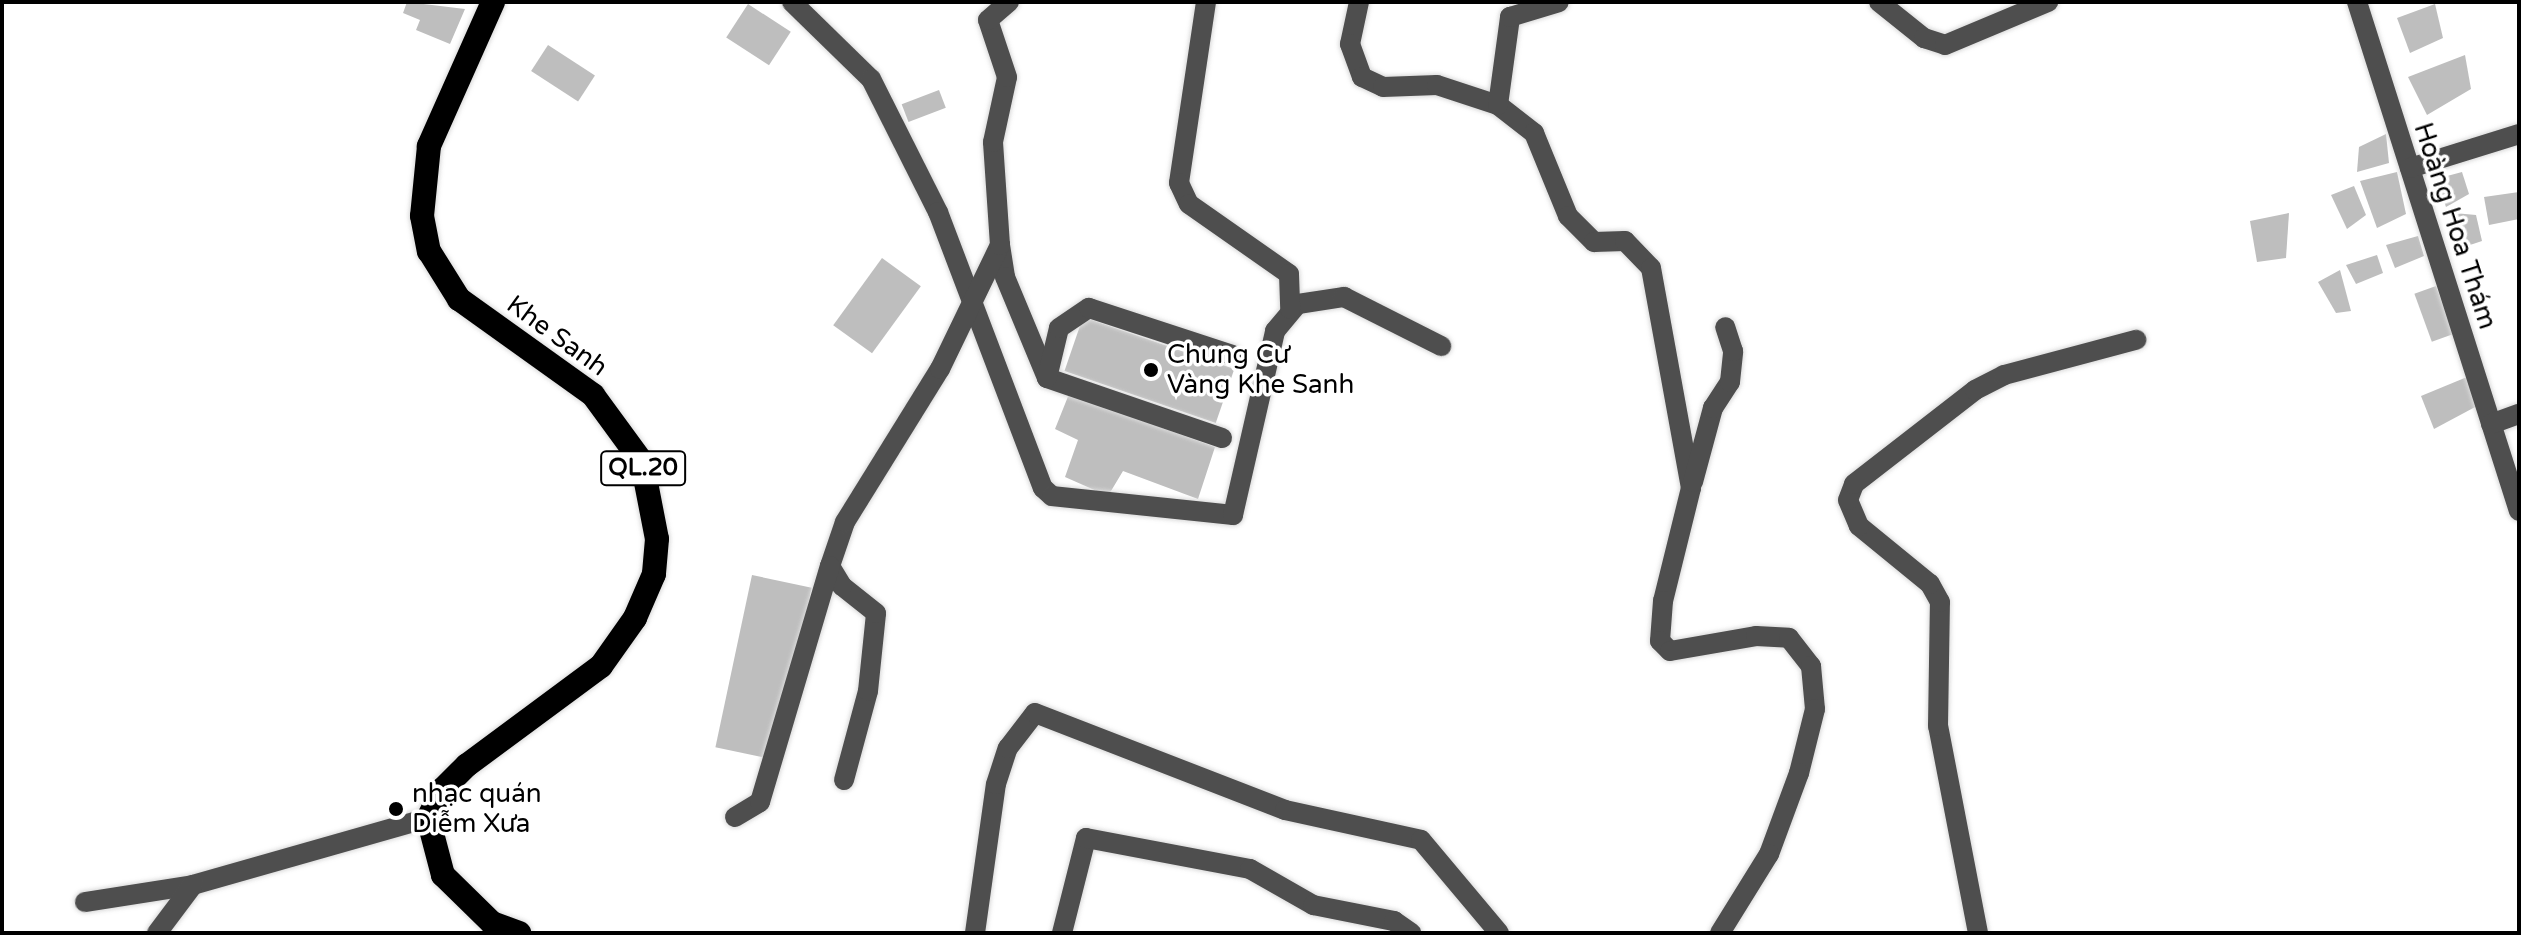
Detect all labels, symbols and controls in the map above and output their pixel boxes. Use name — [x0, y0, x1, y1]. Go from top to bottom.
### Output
street label: Hoàng Hoa Thám — [2407, 119, 2503, 333]
street label: Khe Sanh — [500, 289, 614, 383]
place label: Chung Cư Vàng Khe Sanh — [1167, 339, 1354, 400]
marker: Chung Cư Vàng Khe Sanh — [1142, 361, 1160, 379]
road number: QL.20 — [599, 448, 687, 488]
place label: nhạc quán Diễm Xưa — [412, 778, 542, 840]
marker: nhạc quán Diễm Xưa — [387, 800, 405, 818]

